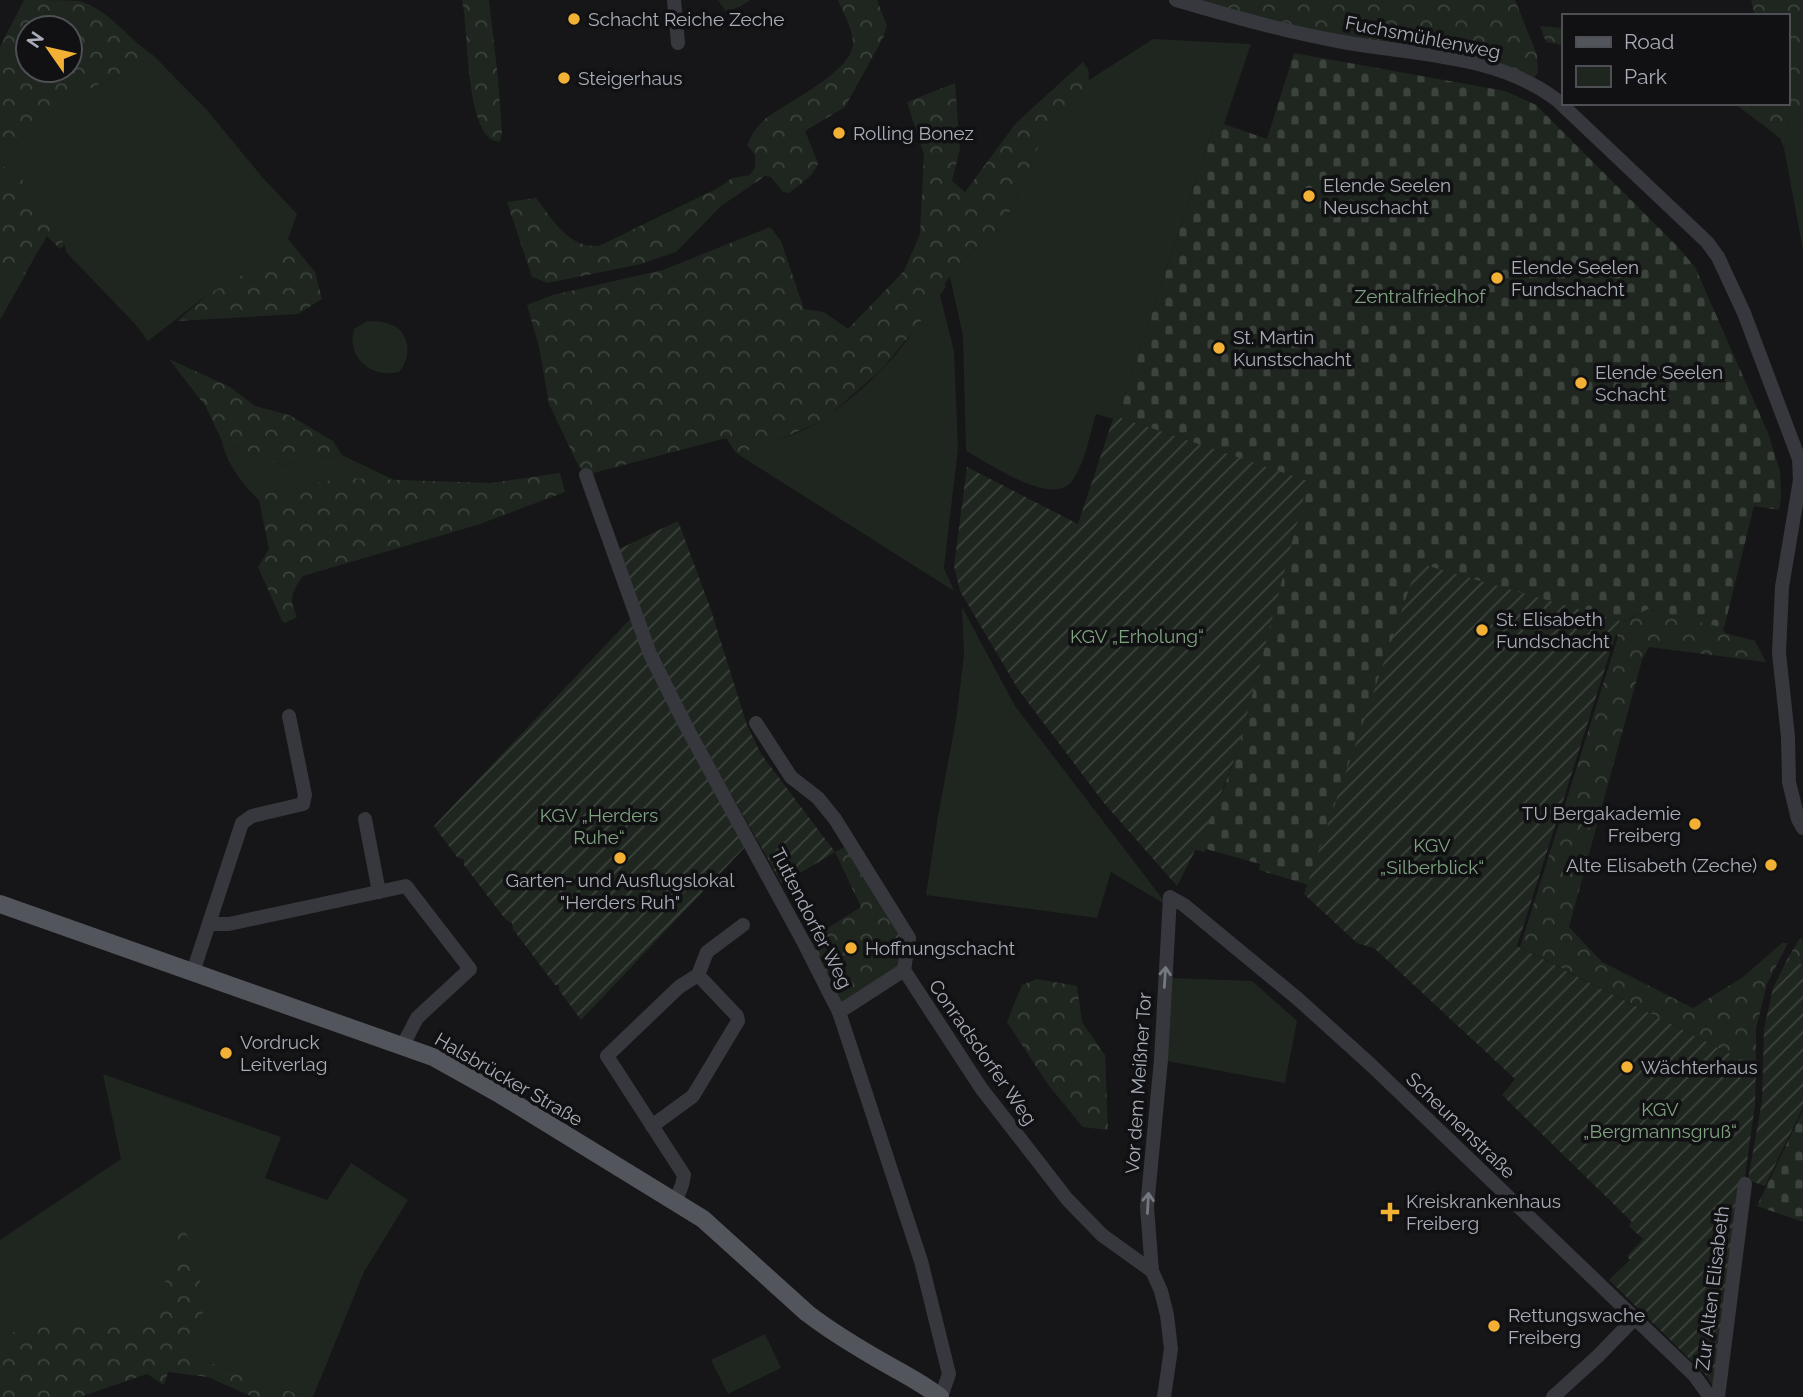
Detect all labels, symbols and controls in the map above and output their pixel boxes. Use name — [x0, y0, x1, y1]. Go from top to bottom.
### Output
place label: Schacht Reiche Zeche — [588, 8, 784, 30]
marker: Schacht Reiche Zeche — [566, 11, 582, 27]
street label: Fuchsmühlenweg — [1344, 11, 1502, 63]
north arrow — [14, 14, 84, 84]
legend — [1562, 14, 1789, 105]
text: N — [22, 27, 48, 52]
text: Road — [1624, 29, 1674, 54]
text: Park — [1624, 64, 1667, 89]
place label: Steigerhaus — [578, 67, 682, 89]
marker: Steigerhaus — [556, 70, 572, 86]
place label: Rolling Bonez — [853, 122, 974, 144]
marker: Rolling Bonez — [831, 125, 847, 141]
place label: Elende Seelen Neuschacht — [1323, 174, 1451, 218]
marker: Elende Seelen Neuschacht — [1301, 188, 1317, 204]
place label: Elende Seelen Fundschacht — [1511, 256, 1639, 300]
marker: Elende Seelen Fundschacht — [1489, 270, 1505, 286]
park label: Zentralfriedhof — [1355, 285, 1486, 307]
place label: St. Martin Kunstschacht — [1233, 326, 1352, 370]
marker: St. Martin Kunstschacht — [1211, 340, 1227, 356]
place label: Elende Seelen Schacht — [1595, 361, 1723, 405]
marker: Elende Seelen Schacht — [1573, 375, 1589, 391]
place label: St. Elisabeth Fundschacht — [1496, 608, 1610, 652]
marker: St. Elisabeth Fundschacht — [1474, 622, 1490, 638]
park label: KGV „Erholung“ — [1070, 625, 1204, 647]
place label: TU Bergakademie Freiberg — [1522, 802, 1681, 846]
park label: KGV „Herders Ruhe“ — [540, 804, 658, 848]
marker: TU Bergakademie Freiberg — [1687, 816, 1703, 832]
park label: KGV „Silberblick“ — [1380, 834, 1484, 878]
street label: Tuttendorfer Weg — [767, 844, 857, 992]
marker: Garten- und Ausflugslokal "Herders Ruh" — [612, 850, 628, 866]
place label: Alte Elisabeth (Zeche) — [1566, 854, 1757, 876]
marker: Alte Elisabeth (Zeche) — [1763, 857, 1779, 873]
place label: Garten- und Ausflugslokal "Herders Ruh" — [506, 869, 735, 913]
place label: Hoffnungschacht — [865, 937, 1016, 959]
marker: Hoffnungschacht — [843, 940, 859, 956]
one-way arrow — [1159, 966, 1172, 989]
street label: Conradsdorfer Weg — [925, 975, 1041, 1129]
street label: Vor dem Meißner Tor — [1121, 991, 1155, 1174]
street label: Halsbrücker Straße — [431, 1028, 587, 1130]
place label: Vordruck Leitverlag — [240, 1031, 327, 1075]
marker: Vordruck Leitverlag — [218, 1045, 234, 1061]
place label: Wächterhaus — [1641, 1056, 1758, 1078]
marker: Wächterhaus — [1619, 1059, 1635, 1075]
street label: Scheunenstraße — [1402, 1067, 1520, 1183]
park label: KGV „Bergmannsgruß“ — [1583, 1098, 1737, 1142]
place label: Kreiskrankenhaus Freiberg — [1406, 1190, 1561, 1234]
one-way arrow — [1142, 1193, 1155, 1215]
marker: Kreiskrankenhaus Freiberg — [1380, 1202, 1400, 1222]
street label: Zur Alten Elisabeth — [1691, 1205, 1733, 1371]
place label: Rettungswache Freiberg — [1508, 1304, 1645, 1348]
marker: Rettungswache Freiberg — [1486, 1318, 1502, 1334]

